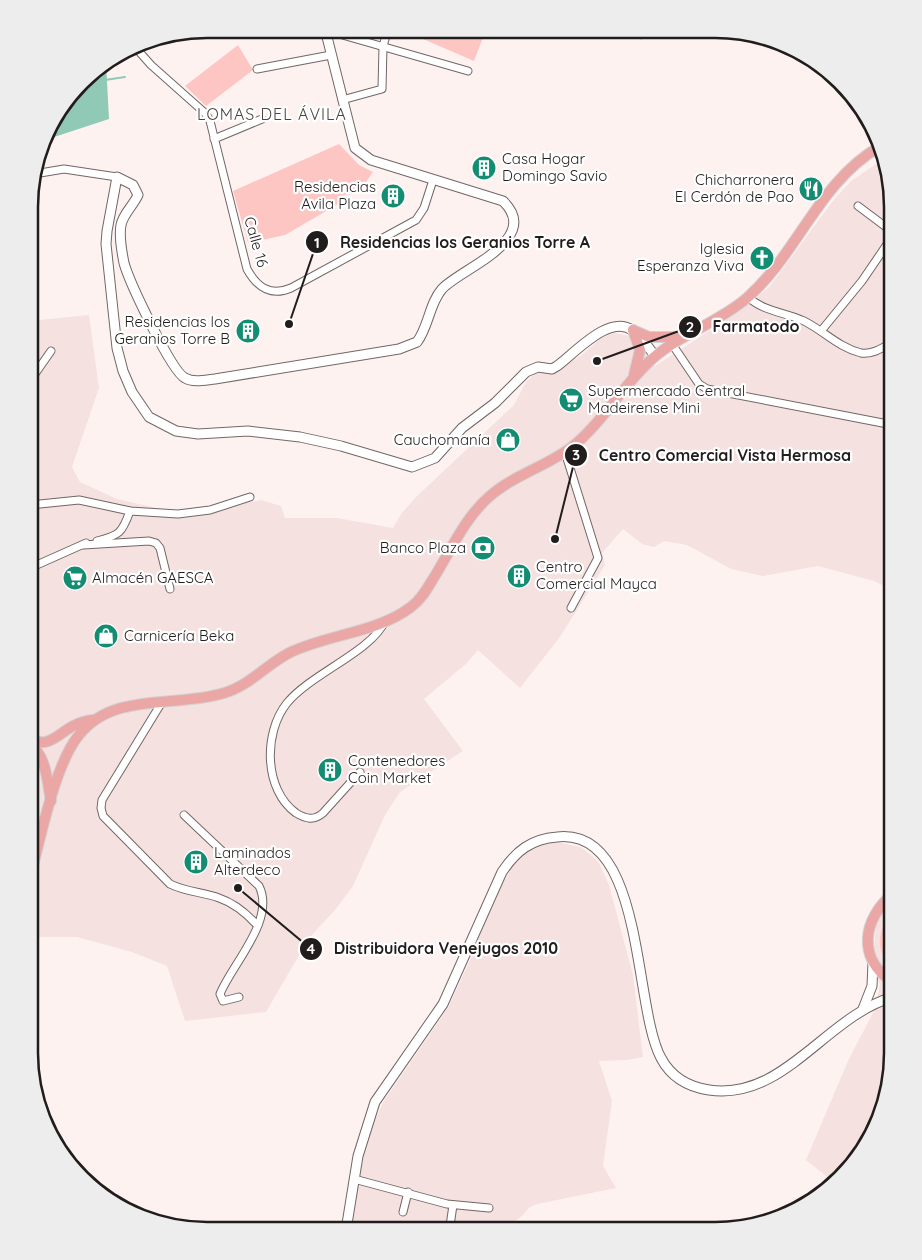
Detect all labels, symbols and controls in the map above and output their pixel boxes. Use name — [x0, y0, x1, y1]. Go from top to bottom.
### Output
district label: LOMAS DEL ÁVILA — [197, 104, 347, 124]
place label: Casa Hogar Domingo Savio — [502, 149, 607, 185]
building icon: Casa Hogar Domingo Savio — [471, 155, 497, 181]
place label: Chicharronera El Cerdón de Pao — [675, 170, 794, 206]
restaurant icon: Chicharronera El Cerdón de Pao — [798, 176, 824, 202]
place label: Residencias Avila Plaza — [294, 177, 376, 213]
building icon: Residencias Avila Plaza — [380, 183, 406, 209]
street label: Calle 16 — [240, 214, 273, 269]
callout: Residencias los Geranios Torre A — [304, 227, 600, 258]
text: Residencias los Geranios Torre A — [340, 232, 591, 252]
text: 1 — [314, 233, 320, 252]
place label: Iglesia Esperanza Viva — [637, 239, 744, 275]
church icon: Iglesia Esperanza Viva — [749, 245, 775, 271]
callout: Farmatodo — [677, 311, 809, 342]
place label: Residencias los Geranios Torre B — [114, 312, 230, 348]
text: Farmatodo — [713, 316, 799, 336]
text: 2 — [686, 317, 694, 336]
building icon: Residencias los Geranios Torre B — [235, 318, 261, 344]
place label: Supermercado Central Madeirense Mini — [588, 381, 745, 417]
supermarket icon: Supermercado Central Madeirense Mini — [558, 387, 584, 413]
shop icon: Cauchomanía — [495, 427, 521, 453]
place label: Cauchomanía — [394, 430, 490, 449]
callout: Centro Comercial Vista Hermosa — [564, 440, 861, 471]
text: 3 — [572, 445, 580, 464]
text: Centro Comercial Vista Hermosa — [599, 445, 851, 465]
bank icon: Banco Plaza — [470, 535, 496, 561]
place label: Banco Plaza — [380, 538, 466, 557]
place label: Centro Comercial Mayca — [536, 557, 657, 593]
building icon: Centro Comercial Mayca — [506, 563, 532, 589]
supermarket icon: Almacén GAESCA — [62, 565, 88, 591]
place label: Almacén GAESCA — [92, 568, 214, 587]
shop icon: Carnicería Beka — [93, 623, 119, 649]
place label: Carnicería Beka — [124, 626, 234, 645]
place label: Contenedores Coin Market — [348, 751, 445, 787]
building icon: Contenedores Coin Market — [317, 757, 343, 783]
place label: Laminados Alterdeco — [214, 843, 291, 879]
building icon: Laminados Alterdeco — [183, 849, 209, 875]
callout: Distribuidora Venejugos 2010 — [299, 933, 568, 964]
text: Distribuidora Venejugos 2010 — [334, 938, 558, 958]
text: 4 — [307, 939, 316, 958]

